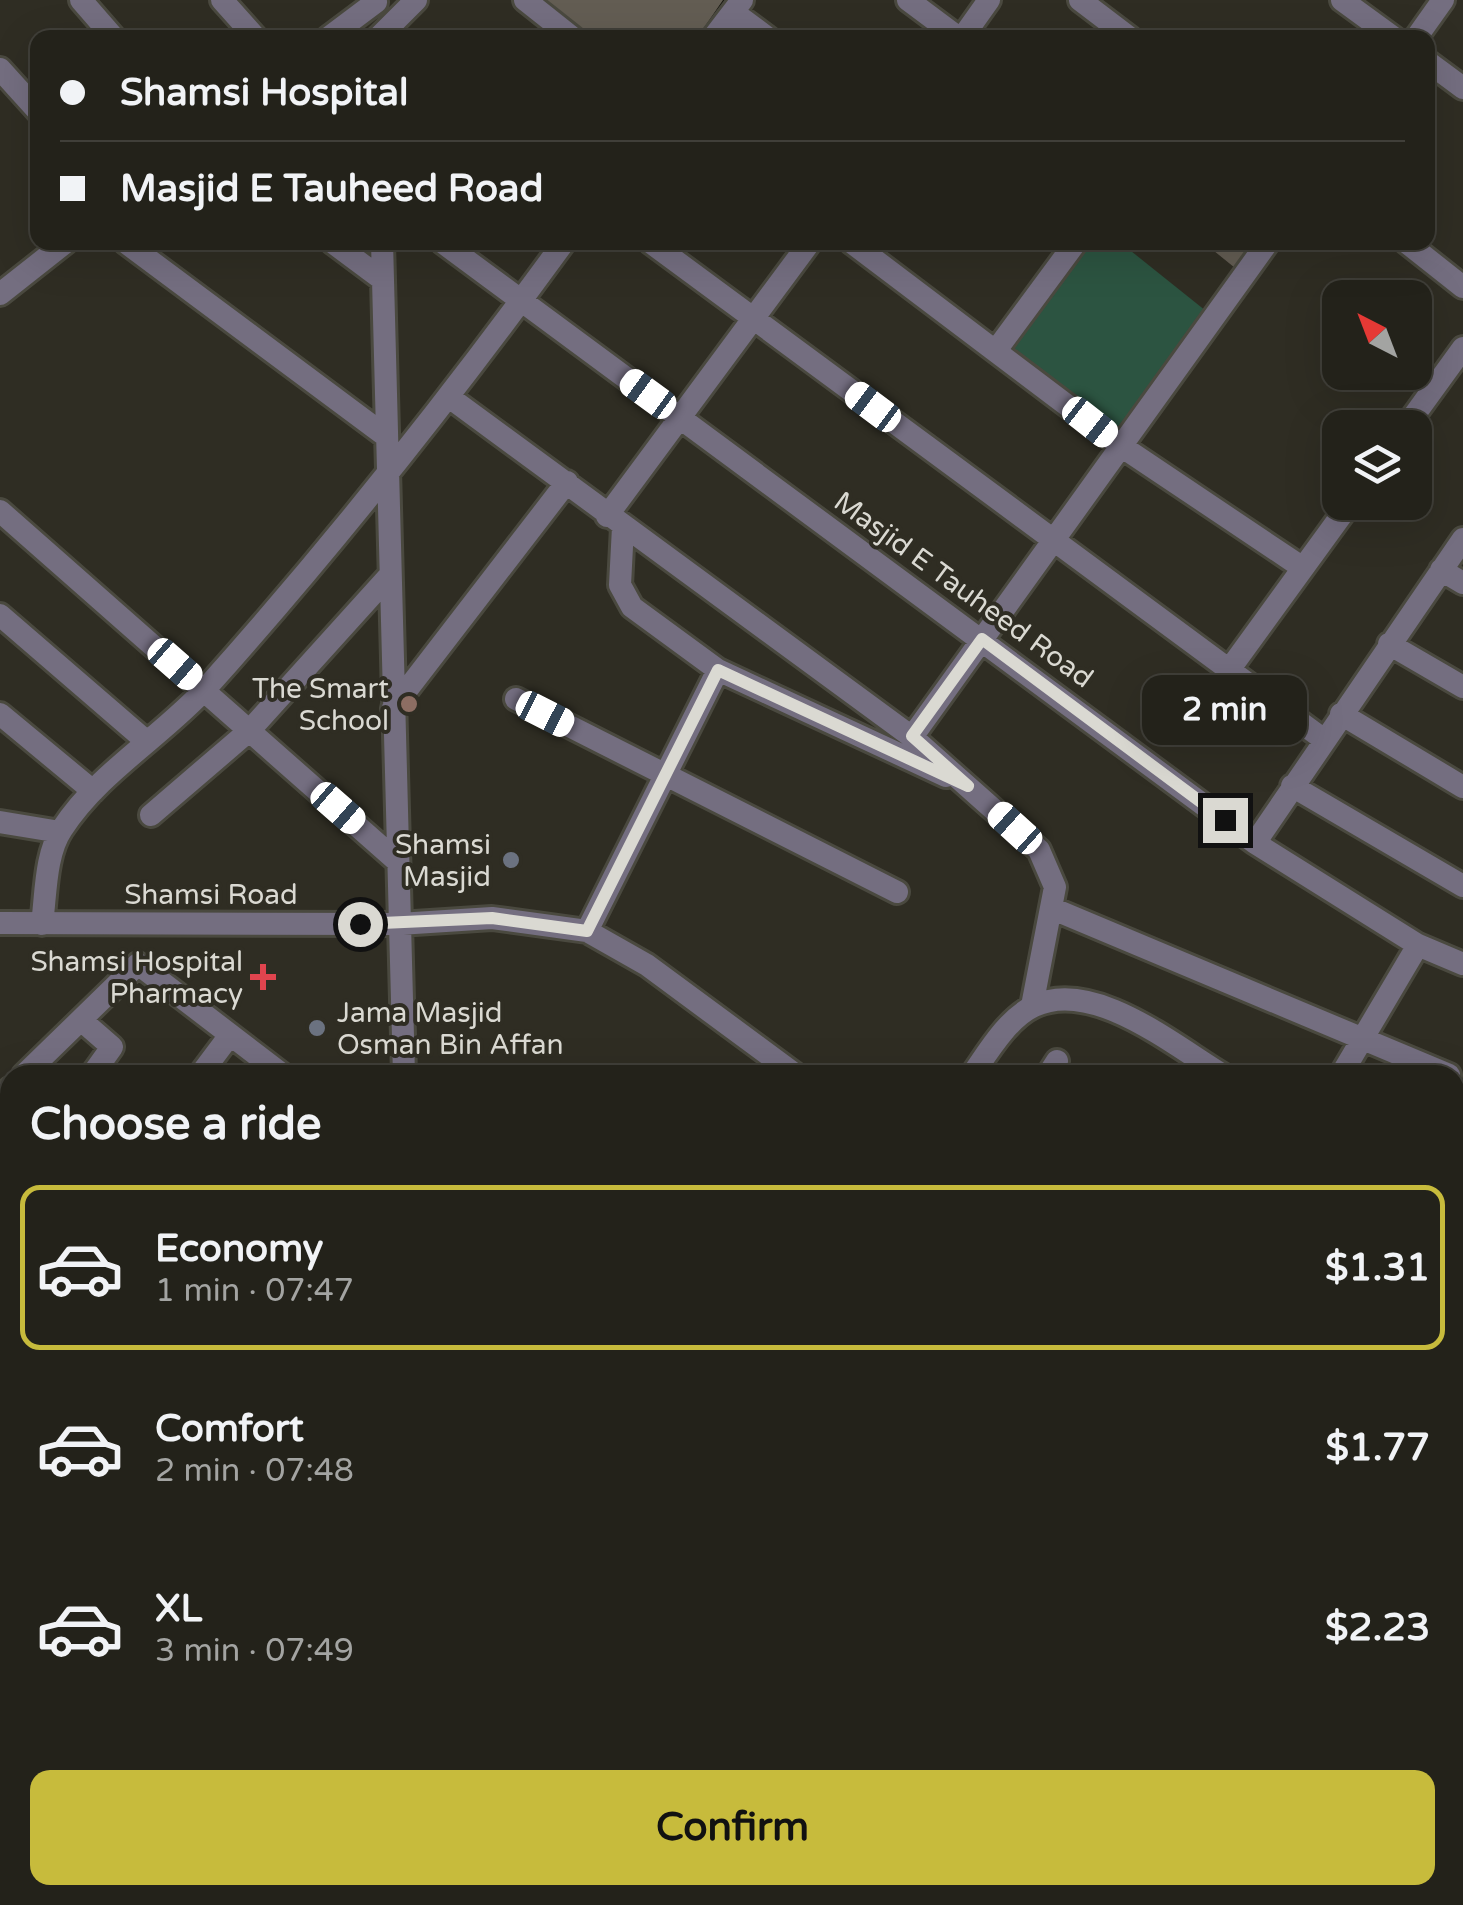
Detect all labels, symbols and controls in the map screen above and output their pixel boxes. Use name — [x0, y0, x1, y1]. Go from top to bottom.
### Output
text: Shamsi Hospital — [120, 70, 408, 116]
text: Masjid E Tauheed Road — [120, 166, 543, 212]
north arrow — [1322, 280, 1432, 390]
map controls — [1322, 280, 1432, 520]
car — [615, 364, 681, 424]
car — [840, 377, 906, 437]
car — [1057, 392, 1123, 452]
button: layers — [1322, 410, 1432, 520]
street label: Masjid E Tauheed Road — [827, 484, 1100, 695]
car — [143, 633, 207, 695]
place label: The Smart School — [252, 672, 389, 738]
callout: 2 min — [1142, 675, 1308, 745]
car — [511, 687, 579, 741]
text: 2 min — [1182, 691, 1267, 729]
marker: The Smart School — [398, 693, 420, 715]
car — [306, 777, 370, 839]
car — [983, 797, 1047, 859]
route end — [1203, 798, 1248, 843]
place label: Shamsi Masjid — [395, 828, 491, 894]
marker: Shamsi Masjid — [500, 849, 522, 871]
street label: Shamsi Road — [124, 878, 298, 912]
route start — [338, 902, 383, 947]
place label: Shamsi Hospital Pharmacy — [31, 945, 243, 1011]
marker: Shamsi Hospital Pharmacy — [252, 966, 274, 988]
place label: Jama Masjid Osman Bin Affan — [337, 996, 564, 1062]
marker: Jama Masjid Osman Bin Affan — [306, 1017, 328, 1039]
text: Choose a ride — [30, 1098, 321, 1152]
icon: car — [35, 1223, 125, 1313]
text: Economy — [155, 1226, 323, 1272]
text: $1.31 — [1325, 1245, 1430, 1291]
text: 1 min · 07:47 — [155, 1272, 354, 1310]
icon: car — [35, 1403, 125, 1493]
text: Comfort — [155, 1406, 304, 1452]
text: $1.77 — [1325, 1425, 1430, 1471]
text: 2 min · 07:48 — [155, 1452, 354, 1490]
icon: car — [35, 1583, 125, 1673]
text: XL — [155, 1586, 202, 1632]
text: $2.23 — [1325, 1605, 1430, 1651]
text: 3 min · 07:49 — [155, 1632, 354, 1670]
button: Confirm — [30, 1770, 1435, 1885]

